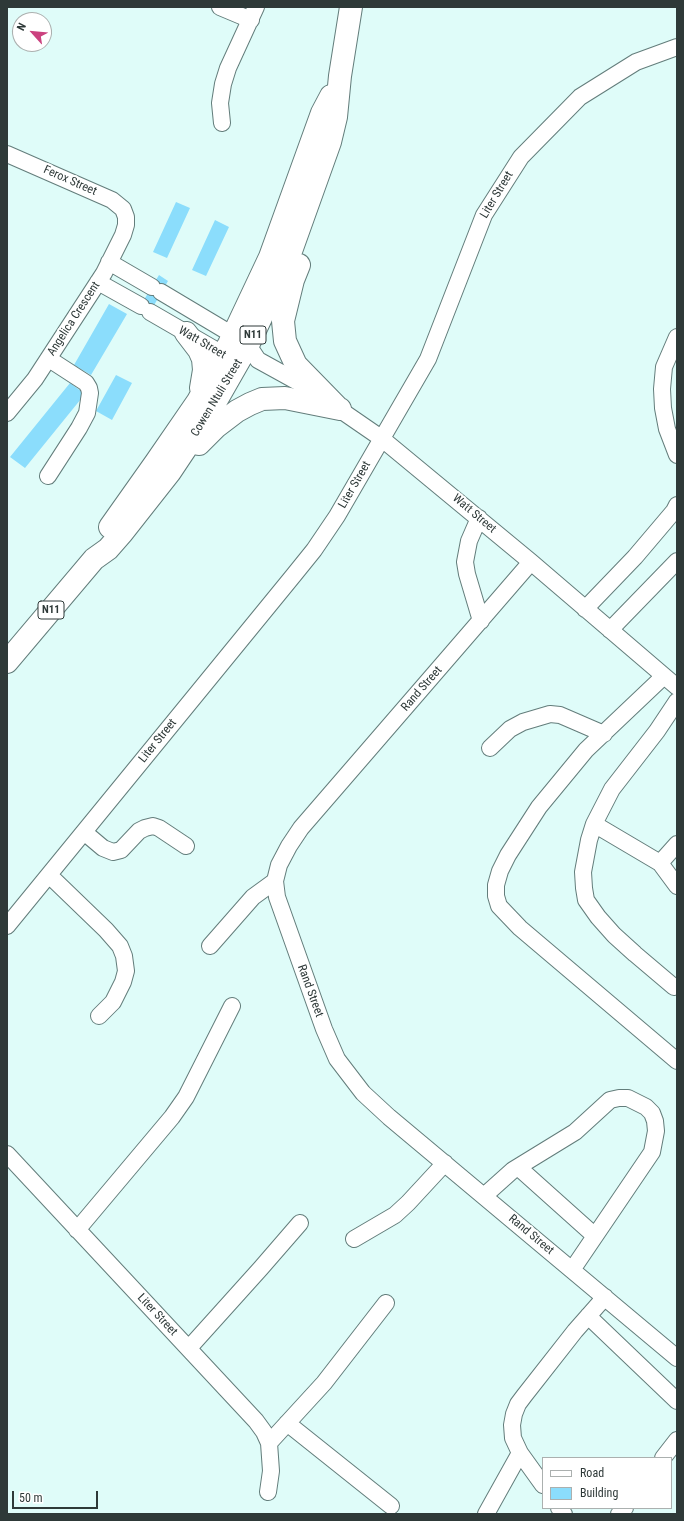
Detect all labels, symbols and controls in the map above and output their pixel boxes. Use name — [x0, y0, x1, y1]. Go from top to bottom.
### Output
north arrow — [12, 12, 52, 52]
text: N — [14, 21, 29, 33]
street label: Ferox Street — [41, 163, 99, 199]
street label: Liter Street — [477, 169, 517, 221]
street label: Angelica Crescent — [45, 279, 103, 359]
street label: Watt Street — [176, 324, 228, 362]
road number: N11 — [240, 326, 266, 344]
street label: Cowen Ntuli Street — [188, 357, 246, 439]
street label: Liter Street — [336, 459, 374, 511]
street label: Watt Street — [449, 492, 499, 536]
road number: N11 — [38, 601, 64, 619]
street label: Rand Street — [399, 664, 445, 714]
street label: Liter Street — [136, 716, 180, 766]
street label: Rand Street — [294, 963, 326, 1019]
street label: Rand Street — [505, 1212, 557, 1258]
street label: Liter Street — [134, 1291, 180, 1339]
legend — [542, 1457, 672, 1509]
text: Road — [580, 1466, 604, 1480]
scale bar — [14, 1483, 100, 1509]
text: Building — [580, 1486, 618, 1500]
text: 50 m — [19, 1491, 43, 1505]

